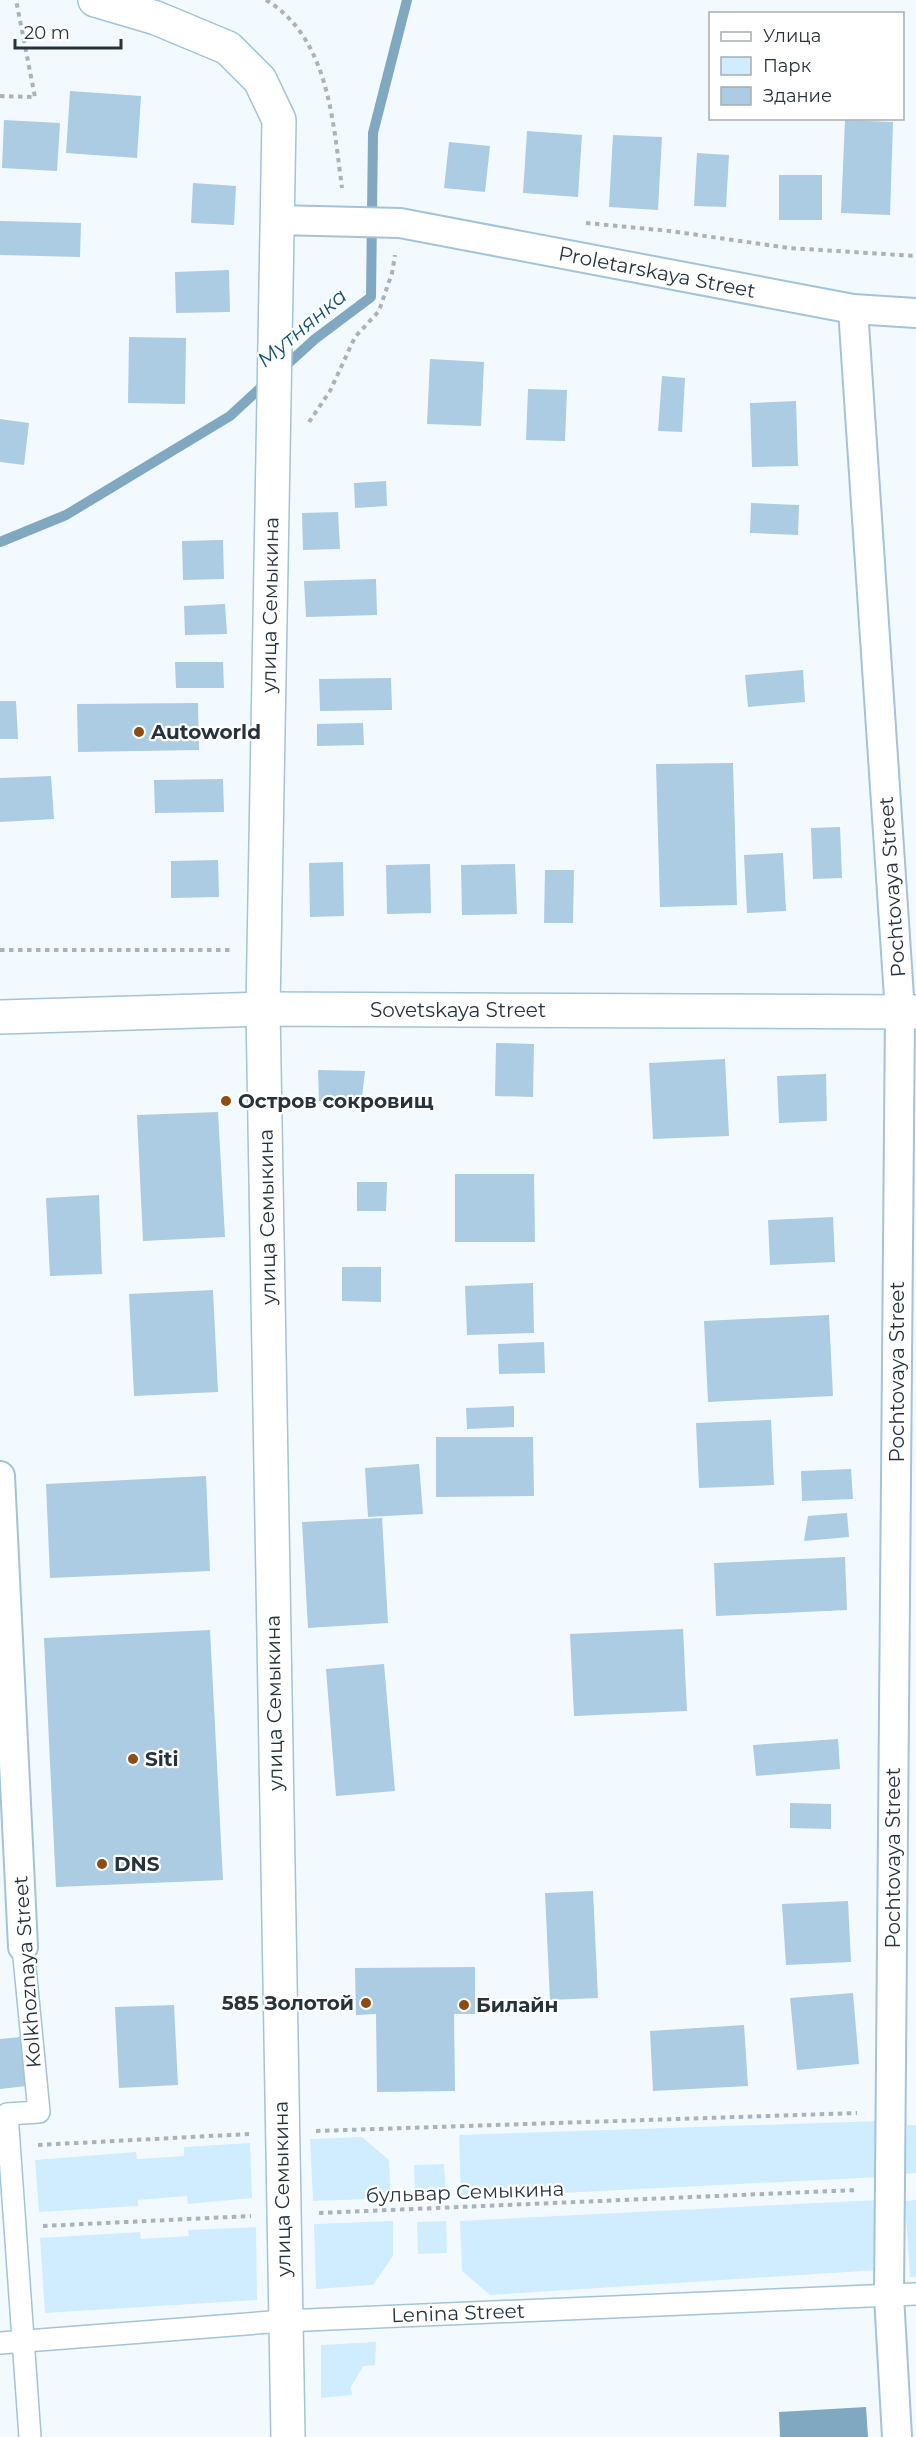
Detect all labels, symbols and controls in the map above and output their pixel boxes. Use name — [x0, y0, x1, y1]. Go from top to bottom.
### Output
scale bar — [15, 12, 122, 50]
legend — [709, 12, 904, 120]
text: 20 m — [24, 22, 70, 44]
text: Улица — [763, 25, 821, 47]
text: Парк — [763, 55, 812, 77]
text: Здание — [763, 85, 832, 107]
street label: Proletarskaya Street — [557, 241, 757, 303]
water label: Мутнянка — [252, 283, 352, 372]
street label: улица Семыкина — [256, 517, 284, 694]
place label: Autoworld — [150, 720, 261, 744]
marker: Autoworld — [132, 725, 146, 739]
street label: Pochtovaya Street — [874, 796, 910, 978]
street label: Sovetskaya Street — [370, 998, 546, 1022]
place label: Остров сокровищ — [238, 1089, 434, 1113]
marker: Остров сокровищ — [219, 1094, 233, 1108]
street label: улица Семыкина — [253, 1129, 281, 1306]
street label: Pochtovaya Street — [885, 1281, 909, 1463]
street label: улица Семыкина — [260, 1615, 288, 1792]
place label: Siti — [145, 1747, 179, 1771]
marker: Siti — [126, 1752, 140, 1766]
street label: Pochtovaya Street — [881, 1767, 905, 1949]
place label: DNS — [114, 1852, 160, 1876]
marker: DNS — [95, 1857, 109, 1871]
street label: Kolkhoznaya Street — [8, 1875, 46, 2069]
place label: 585 Золотой — [222, 1991, 354, 2015]
place label: Билайн — [476, 1993, 558, 2017]
marker: 585 Золотой — [359, 1996, 373, 2010]
marker: Билайн — [457, 1998, 471, 2012]
street label: улица Семыкина — [268, 2101, 296, 2278]
street label: бульвар Семыкина — [365, 2177, 565, 2207]
street label: Lenina Street — [391, 2299, 525, 2327]

